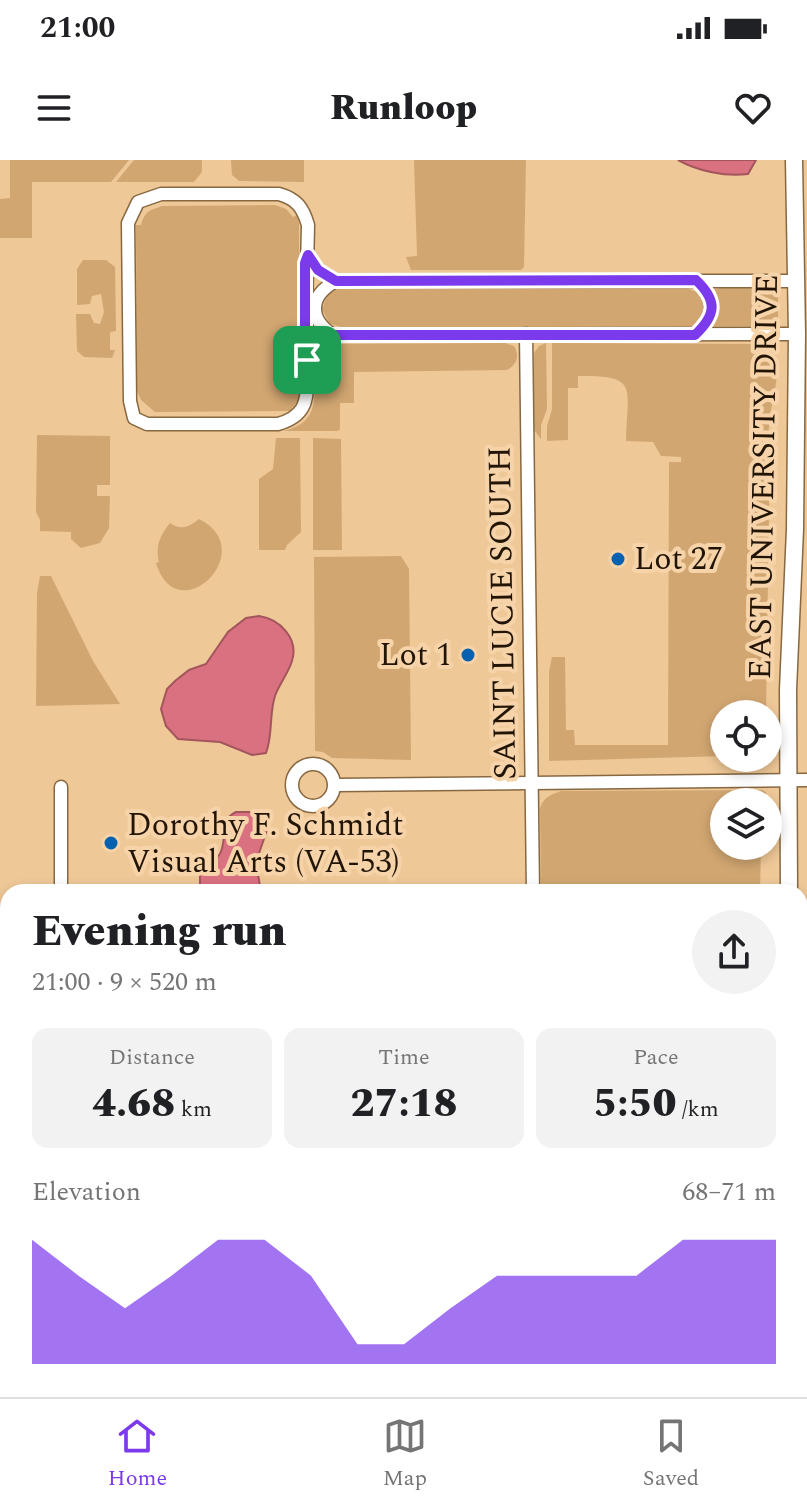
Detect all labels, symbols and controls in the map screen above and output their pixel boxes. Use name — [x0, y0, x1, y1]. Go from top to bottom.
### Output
text: 21:00 — [40, 5, 115, 51]
text: Runloop — [330, 81, 477, 136]
icon: menu — [32, 86, 76, 130]
icon: heart — [731, 86, 775, 130]
street label: EAST UNIVERSITY DRIVE — [736, 274, 792, 680]
pin — [273, 326, 341, 394]
icon: arrive — [285, 338, 329, 382]
street label: SAINT LUCIE SOUTH — [476, 446, 530, 780]
place label: Lot 27 — [634, 535, 723, 584]
marker: Lot 27 — [609, 550, 627, 568]
place label: Lot 1 — [379, 631, 452, 680]
marker: Lot 1 — [459, 646, 477, 664]
map controls — [710, 700, 782, 860]
button: locate — [710, 700, 782, 772]
button: layers — [710, 788, 782, 860]
place label: Dorothy F. Schmidt Visual Arts (VA-53) — [127, 801, 404, 887]
marker: Dorothy F. Schmidt Visual Arts (VA-53) — [102, 834, 120, 852]
text: Evening run — [32, 898, 287, 965]
button: share — [692, 910, 776, 994]
text: 21:00 · 9 × 520 m — [32, 962, 217, 1002]
text: Distance — [109, 1041, 195, 1074]
text: Time — [378, 1041, 430, 1074]
text: Pace — [633, 1041, 679, 1074]
text: 4.68 — [92, 1074, 175, 1135]
text: 27:18 — [350, 1074, 458, 1135]
text: 5:50 — [593, 1074, 677, 1135]
text: km — [175, 1093, 212, 1126]
text: /km — [677, 1093, 719, 1126]
text: Elevation — [32, 1172, 141, 1212]
text: 68–71 m — [682, 1172, 776, 1212]
tab: Home — [108, 1414, 167, 1495]
tab: Map — [383, 1414, 427, 1495]
tab: Saved — [643, 1414, 699, 1495]

